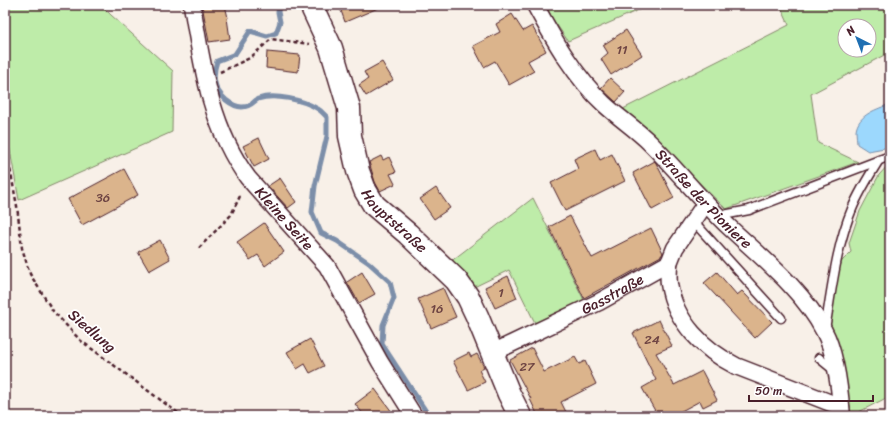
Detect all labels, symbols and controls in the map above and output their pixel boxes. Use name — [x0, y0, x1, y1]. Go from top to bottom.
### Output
north arrow — [837, 18, 877, 58]
text: N — [841, 21, 860, 41]
house number: 11 — [616, 38, 628, 61]
street label: Straße der Pioniere — [649, 142, 758, 256]
street label: Kleine Seite — [248, 180, 320, 257]
street label: Hauptstraße — [354, 183, 434, 260]
house number: 36 — [96, 186, 110, 209]
street label: Gasstraße — [577, 267, 649, 322]
house number: 1 — [498, 281, 504, 304]
house number: 16 — [431, 297, 443, 320]
street label: Siedlung — [62, 302, 122, 360]
house number: 24 — [644, 328, 660, 351]
house number: 27 — [520, 355, 536, 378]
scale bar — [749, 377, 873, 403]
text: 50 m — [755, 380, 782, 402]

